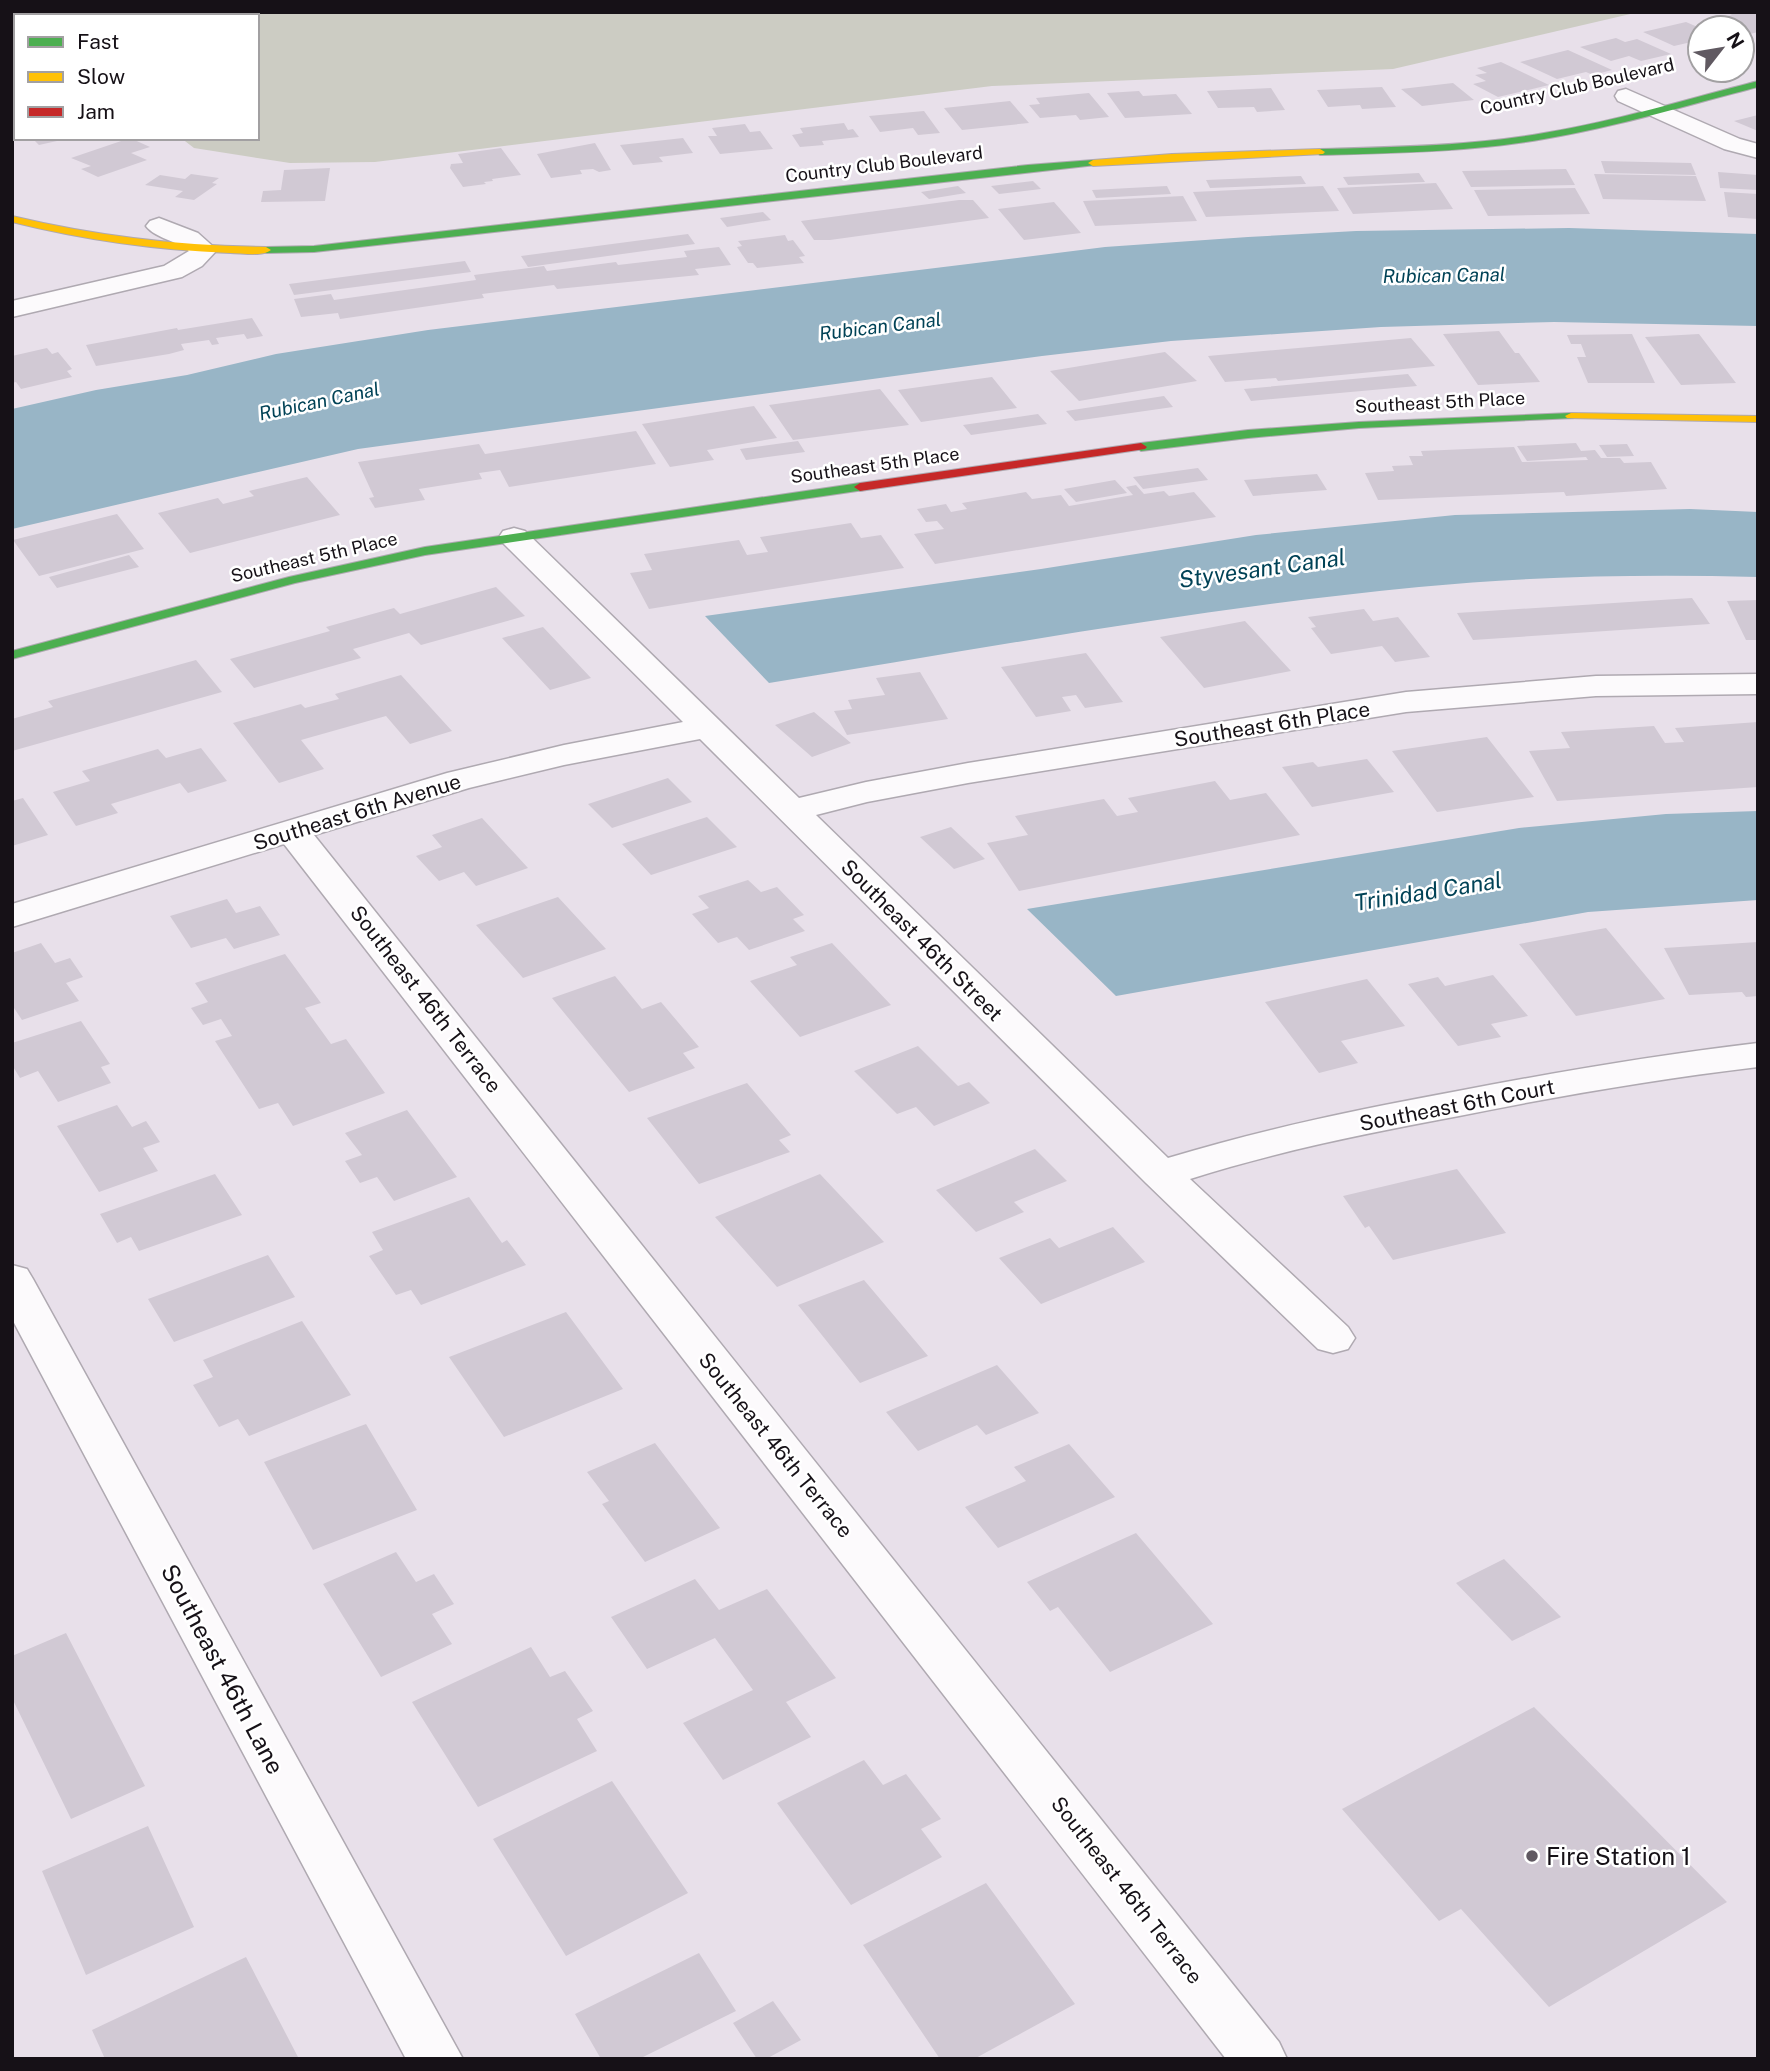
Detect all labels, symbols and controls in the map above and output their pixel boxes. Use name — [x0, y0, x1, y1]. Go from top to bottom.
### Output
legend — [14, 14, 259, 140]
north arrow — [1686, 14, 1756, 84]
text: N — [1722, 28, 1749, 52]
text: Fast — [77, 29, 119, 54]
street label: Country Club Boulevard — [1478, 53, 1676, 119]
text: Slow — [77, 64, 125, 89]
text: Jam — [77, 99, 115, 124]
street label: Country Club Boulevard — [784, 141, 984, 187]
water label: Rubican Canal — [1382, 263, 1506, 287]
water label: Rubican Canal — [818, 308, 942, 344]
water label: Rubican Canal — [257, 377, 381, 425]
street label: Southeast 5th Place — [1354, 387, 1526, 417]
street label: Southeast 5th Place — [789, 443, 961, 487]
street label: Southeast 5th Place — [229, 528, 399, 586]
water label: Styvesant Canal — [1177, 543, 1347, 593]
street label: Southeast 6th Place — [1172, 696, 1372, 752]
street label: Southeast 6th Avenue — [250, 768, 464, 856]
street label: Southeast 46th Street — [836, 854, 1008, 1026]
water label: Trinidad Canal — [1352, 866, 1504, 916]
street label: Southeast 46th Terrace — [345, 900, 507, 1098]
street label: Southeast 6th Court — [1357, 1074, 1557, 1136]
street label: Southeast 46th Terrace — [694, 1347, 858, 1543]
street label: Southeast 46th Lane — [156, 1559, 290, 1779]
street label: Southeast 46th Terrace — [1046, 1791, 1208, 1989]
place label: Fire Station 1 — [1546, 1842, 1691, 1870]
marker: Fire Station 1 — [1524, 1848, 1540, 1864]

